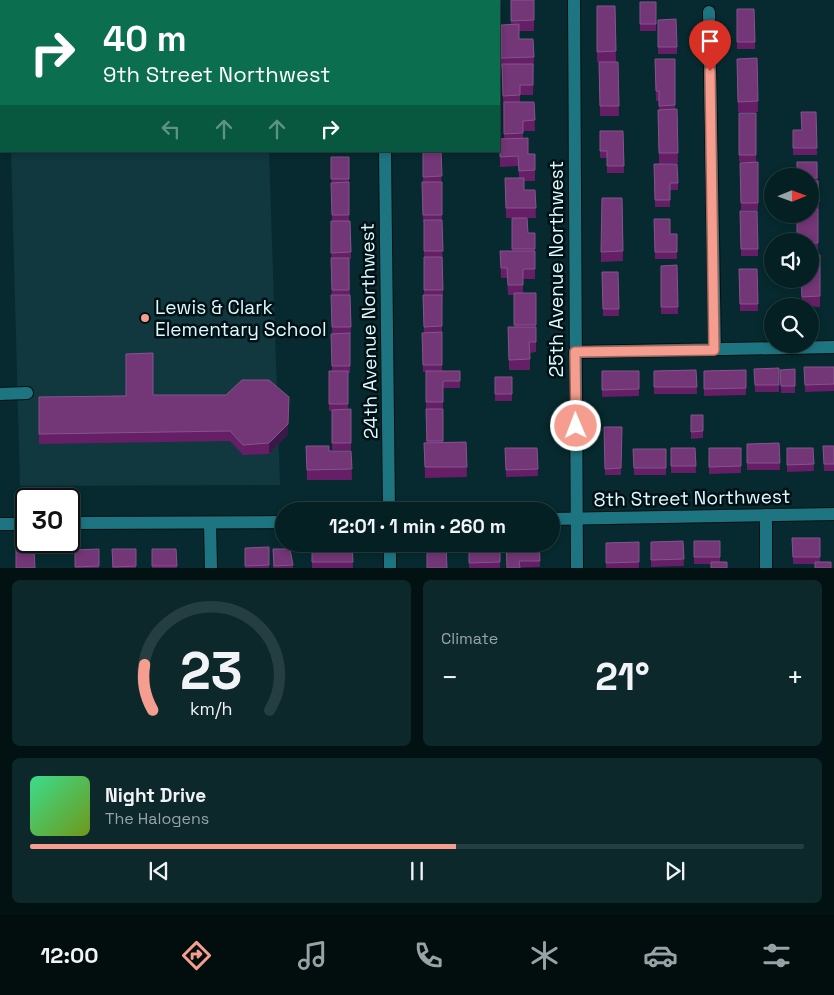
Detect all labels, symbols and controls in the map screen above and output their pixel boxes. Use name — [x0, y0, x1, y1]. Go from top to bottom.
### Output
text: 40 m — [103, 17, 187, 61]
icon: right — [20, 20, 85, 85]
pin — [689, 20, 731, 71]
icon: arrive — [696, 27, 724, 55]
text: 9th Street Northwest — [103, 60, 331, 88]
icon: left — [157, 115, 185, 143]
icon: ahead — [210, 115, 238, 143]
icon: ahead — [263, 115, 291, 143]
icon: right — [316, 115, 344, 143]
street label: 25th Avenue Northwest — [544, 161, 569, 377]
north arrow — [764, 168, 819, 222]
map controls — [764, 168, 819, 353]
street label: 24th Avenue Northwest — [355, 223, 383, 439]
button: sound — [764, 233, 819, 288]
place label: Lewis & Clark Elementary School — [155, 295, 327, 342]
button: search — [764, 298, 819, 353]
marker: Lewis & Clark Elementary School — [139, 312, 151, 324]
position arrow — [549, 399, 601, 451]
street label: 8th Street Northwest — [593, 484, 791, 512]
speed limit sign: 30 — [15, 488, 80, 553]
text: 12:01 · 1 min · 260 m — [329, 514, 506, 539]
text: Climate — [441, 628, 498, 649]
text: 23 — [180, 638, 243, 704]
text: 21° — [595, 653, 650, 701]
text: − — [441, 659, 458, 695]
text: + — [787, 659, 804, 695]
text: km/h — [190, 697, 233, 720]
text: Night Drive — [105, 783, 206, 808]
text: The Halogens — [105, 808, 209, 829]
icon: previous — [145, 857, 173, 885]
icon: pause — [403, 857, 431, 885]
icon: next — [661, 857, 689, 885]
icon: directions — [179, 938, 214, 973]
icon: music — [295, 938, 330, 973]
icon: phone — [411, 938, 446, 973]
icon: climate — [527, 938, 562, 973]
icon: car — [643, 938, 678, 973]
icon: filters — [759, 938, 794, 973]
text: 12:00 — [40, 941, 99, 969]

